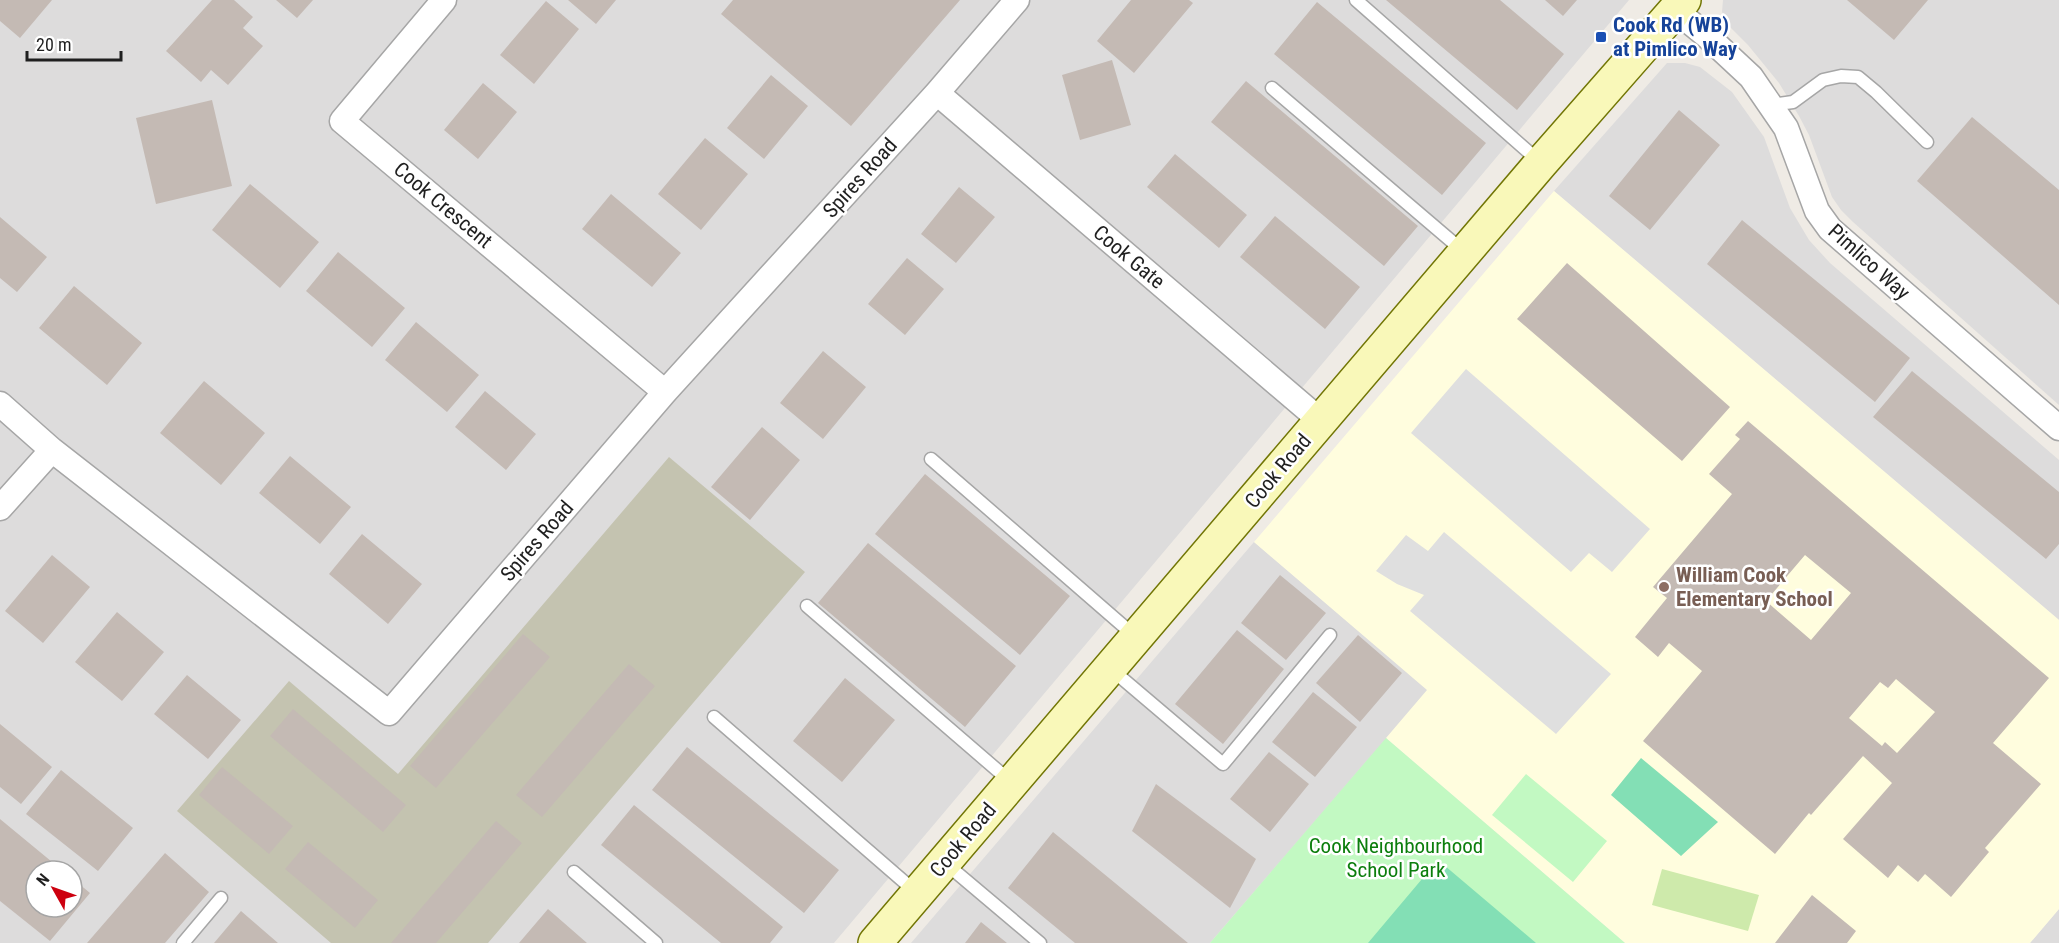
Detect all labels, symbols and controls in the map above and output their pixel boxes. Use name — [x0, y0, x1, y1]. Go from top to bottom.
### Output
place label: Cook Rd (WB) at Pimlico Way — [1613, 13, 1738, 61]
scale bar — [27, 24, 122, 62]
marker: Cook Rd (WB) at Pimlico Way — [1594, 30, 1608, 44]
text: 20 m — [36, 34, 71, 55]
street label: Spires Road — [818, 133, 902, 223]
street label: Cook Crescent — [389, 157, 497, 253]
street label: Pimlico Way — [1823, 219, 1915, 305]
street label: Cook Gate — [1088, 220, 1170, 294]
street label: Cook Road — [1240, 429, 1316, 513]
street label: Spires Road — [496, 496, 578, 586]
place label: William Cook Elementary School — [1676, 563, 1833, 611]
marker: William Cook Elementary School — [1657, 580, 1671, 594]
street label: Cook Road — [925, 798, 1001, 882]
park label: Cook Neighbourhood School Park — [1309, 834, 1483, 882]
north arrow — [24, 859, 84, 919]
text: N — [32, 870, 53, 890]

